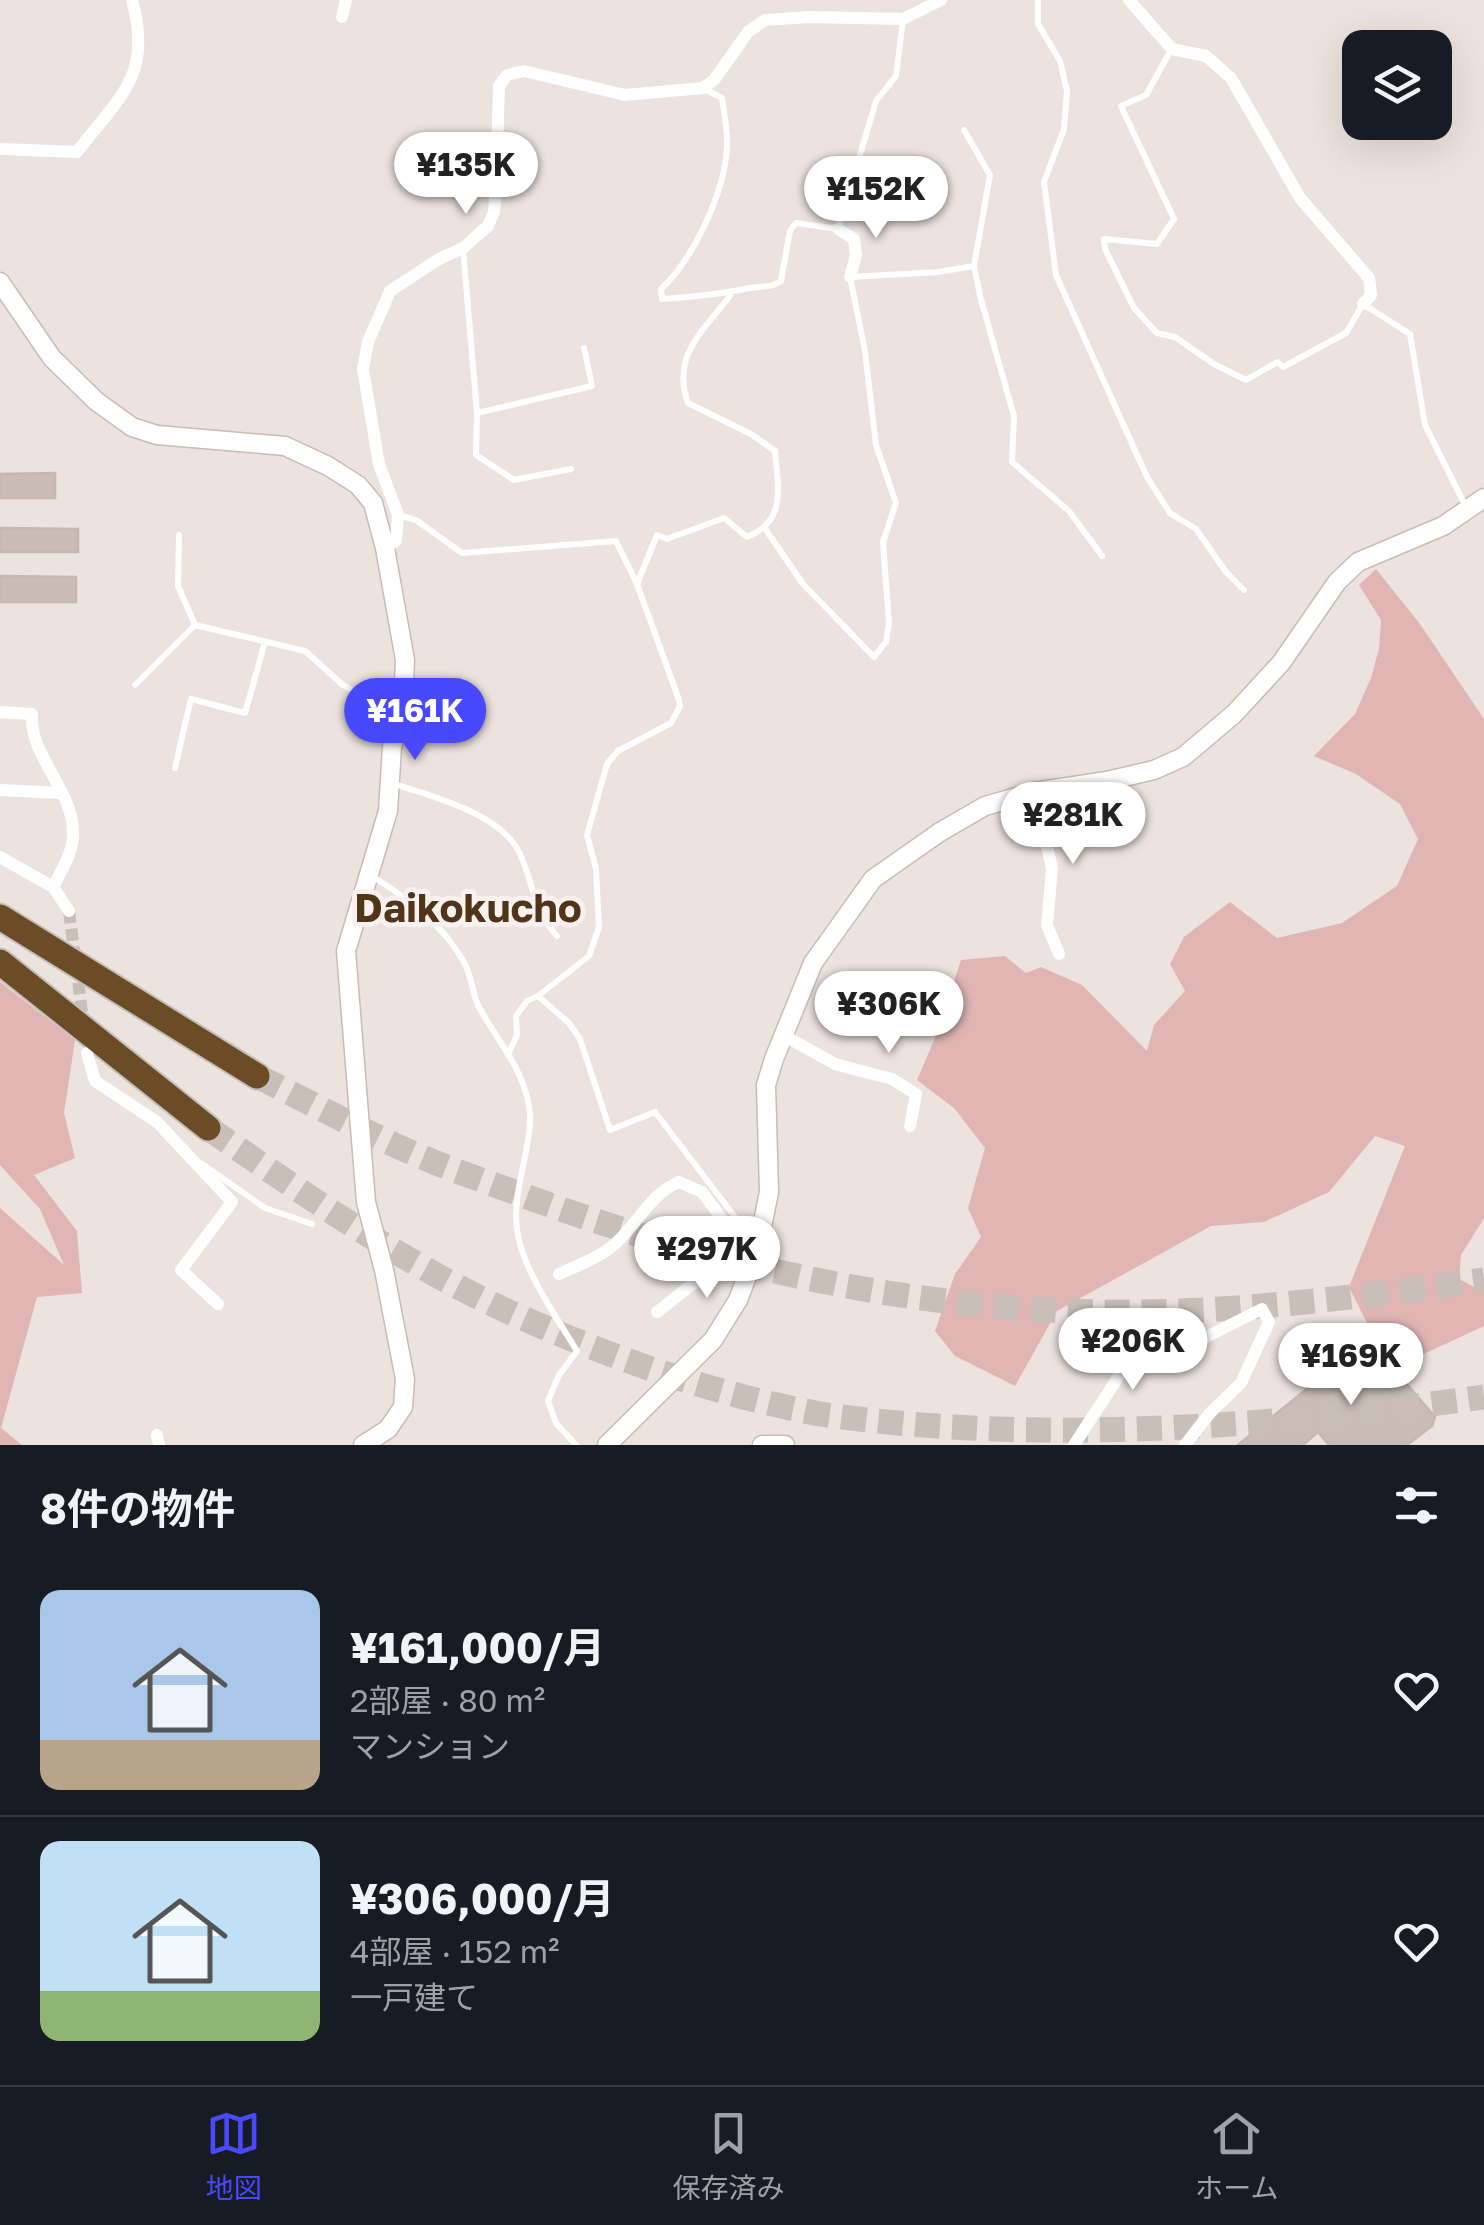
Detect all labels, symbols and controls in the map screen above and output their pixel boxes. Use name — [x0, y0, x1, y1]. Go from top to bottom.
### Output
map controls — [1342, 30, 1452, 140]
button: layers — [1342, 30, 1452, 140]
pin: ¥135K — [396, 132, 536, 217]
text: ¥135K — [416, 145, 516, 183]
pin: ¥152K — [806, 156, 946, 241]
text: ¥152K — [826, 169, 926, 207]
pin: ¥161K — [345, 678, 485, 763]
text: ¥161K — [366, 691, 464, 729]
pin: ¥281K — [1003, 782, 1143, 867]
text: ¥281K — [1023, 795, 1123, 833]
district label: Daikokucho — [354, 883, 582, 931]
pin: ¥306K — [819, 971, 959, 1056]
text: ¥306K — [837, 984, 941, 1022]
pin: ¥297K — [637, 1216, 777, 1301]
text: ¥297K — [656, 1229, 758, 1267]
pin: ¥206K — [1063, 1308, 1203, 1393]
text: ¥206K — [1081, 1321, 1185, 1359]
pin: ¥169K — [1281, 1323, 1421, 1408]
text: ¥169K — [1300, 1336, 1402, 1374]
icon: filters — [1389, 1478, 1444, 1533]
text: 8件の物件 — [40, 1483, 235, 1533]
text: ¥161,000/月 — [350, 1622, 605, 1672]
icon: home — [120, 1630, 240, 1750]
icon: heart — [1389, 1663, 1444, 1718]
text: 2部屋 · 80 m² — [350, 1681, 545, 1719]
text: マンション — [350, 1727, 510, 1765]
text: ¥306,000/月 — [350, 1873, 615, 1923]
icon: home — [120, 1881, 240, 2001]
icon: heart — [1389, 1914, 1444, 1969]
text: 4部屋 · 152 m² — [350, 1932, 560, 1970]
text: 一戸建て — [350, 1978, 478, 2016]
tab: 地図 — [205, 2106, 261, 2206]
tab: 保存済み — [672, 2106, 784, 2206]
tab: ホーム — [1195, 2106, 1279, 2206]

